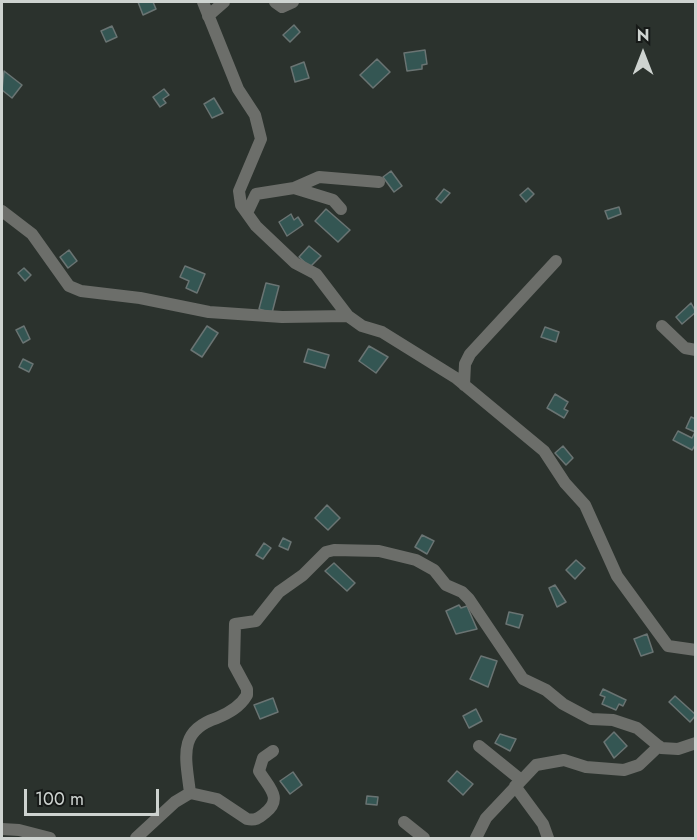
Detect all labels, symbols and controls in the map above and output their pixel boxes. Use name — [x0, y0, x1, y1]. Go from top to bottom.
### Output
north arrow — [613, 24, 673, 84]
text: N — [637, 24, 649, 47]
scale bar — [27, 777, 162, 815]
text: 100 m — [35, 786, 84, 812]

